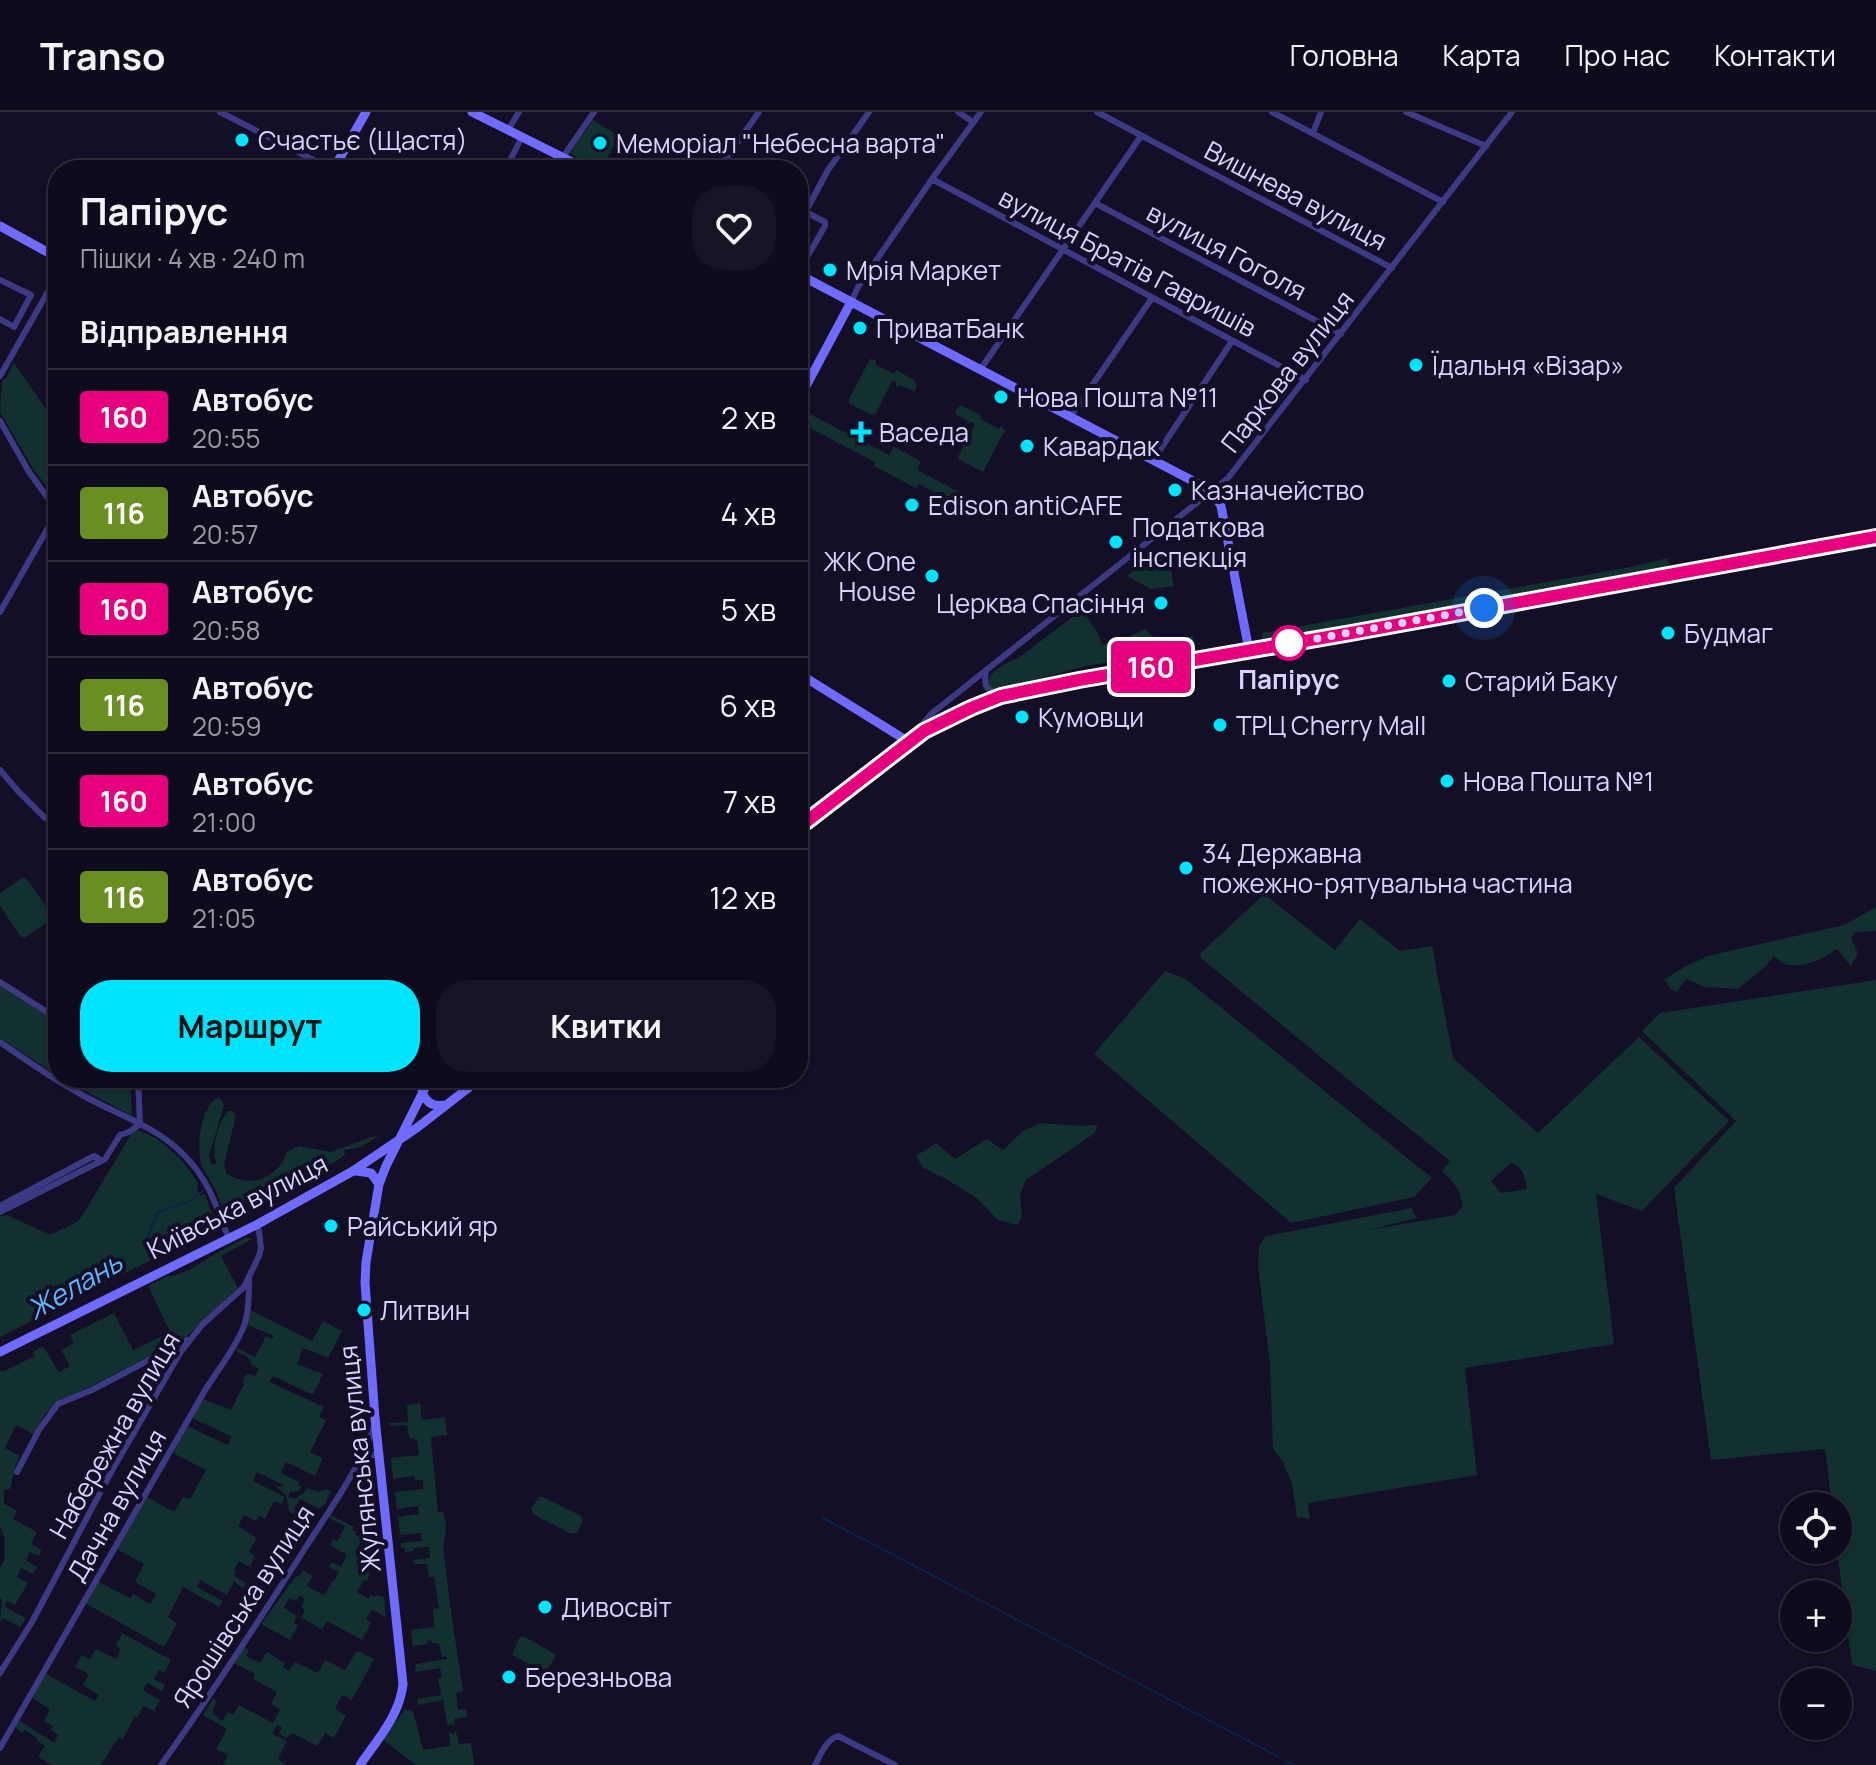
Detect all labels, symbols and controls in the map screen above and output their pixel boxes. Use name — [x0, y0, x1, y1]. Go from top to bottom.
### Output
text: Transo — [40, 29, 166, 81]
text: Головна — [1290, 36, 1399, 74]
text: Карта — [1443, 36, 1521, 74]
text: Про нас — [1565, 36, 1670, 74]
text: Контакти — [1714, 36, 1836, 74]
place label: Счастьє (Щастя) — [258, 122, 468, 158]
place label: Меморіал "Небесна варта" — [616, 125, 946, 161]
marker: Счастьє (Щастя) — [233, 131, 251, 149]
street label: Вишнева вулиця — [1198, 132, 1394, 258]
marker: Меморіал "Небесна варта" — [591, 134, 609, 152]
street label: вулиця Братів Гавришів — [993, 179, 1263, 345]
text: Папірус — [80, 184, 228, 236]
button: heart — [692, 186, 776, 270]
street label: вулиця Гоголя — [1141, 194, 1313, 308]
text: Пішки · 4 хв · 240 m — [80, 240, 305, 276]
place label: Мрія Маркет — [846, 252, 1001, 288]
marker: Мрія Маркет — [821, 261, 839, 279]
street label: Паркова вулиця — [1212, 282, 1362, 460]
place label: ПриватБанк — [876, 310, 1025, 346]
text: Відправлення — [80, 311, 288, 352]
marker: ПриватБанк — [851, 319, 869, 337]
place label: Їдальня «Візар» — [1431, 347, 1624, 383]
marker: Їдальня «Візар» — [1407, 356, 1425, 374]
text: Автобус — [192, 379, 314, 420]
place label: Нова Пошта №11 — [1017, 379, 1218, 415]
marker: Нова Пошта №11 — [992, 388, 1010, 406]
text: 2 хв — [721, 397, 776, 438]
text: 160 — [100, 398, 148, 436]
place label: Васеда — [879, 414, 969, 450]
text: 20:55 — [192, 420, 260, 456]
marker: Васеда — [850, 421, 872, 443]
place label: Кавардак — [1043, 428, 1161, 464]
marker: Кавардак — [1018, 437, 1036, 455]
place label: Казначейство — [1191, 472, 1365, 508]
text: Автобус — [192, 475, 314, 516]
marker: Казначейство — [1166, 481, 1184, 499]
place label: Edison antiCAFE — [928, 487, 1123, 523]
text: 4 хв — [720, 493, 776, 534]
text: 116 — [103, 494, 145, 532]
marker: Edison antiCAFE — [903, 496, 921, 514]
place label: Податкова інспекція — [1132, 509, 1265, 575]
text: 20:57 — [192, 516, 259, 552]
marker: Податкова інспекція — [1107, 533, 1125, 551]
place label: ЖК One House — [823, 543, 916, 609]
marker: ЖК One House — [923, 567, 941, 585]
text: Автобус — [192, 571, 314, 612]
place label: Церква Спасіння — [936, 585, 1145, 621]
your location — [1464, 588, 1504, 628]
text: 5 хв — [721, 589, 776, 630]
text: 160 — [100, 590, 148, 628]
marker: Церква Спасіння — [1152, 594, 1170, 612]
text: 20:58 — [192, 612, 261, 648]
place label: Будмаг — [1684, 615, 1773, 651]
marker: Будмаг — [1659, 624, 1677, 642]
marker: Папірус — [1272, 626, 1306, 660]
line badge: 160 — [1105, 641, 1197, 693]
text: 160 — [1127, 648, 1175, 686]
place label: Папірус — [1238, 661, 1340, 697]
place label: Старий Баку — [1465, 663, 1618, 699]
text: Автобус — [192, 667, 314, 708]
marker: Старий Баку — [1440, 672, 1458, 690]
text: 6 хв — [720, 685, 776, 726]
text: 116 — [103, 686, 145, 724]
place label: Кумовци — [1038, 699, 1144, 735]
place label: ТРЦ Cherry Mall — [1236, 707, 1426, 743]
text: 20:59 — [192, 708, 262, 744]
marker: Кумовци — [1013, 708, 1031, 726]
marker: ТРЦ Cherry Mall — [1211, 716, 1229, 734]
text: Автобус — [192, 763, 314, 804]
place label: Нова Пошта №1 — [1463, 763, 1654, 799]
marker: Нова Пошта №1 — [1438, 772, 1456, 790]
text: 7 хв — [723, 781, 776, 822]
text: 160 — [100, 782, 148, 820]
text: 21:00 — [192, 804, 256, 840]
place label: 34 Державна пожежно-рятувальна частина — [1202, 835, 1573, 901]
text: Автобус — [192, 859, 314, 900]
marker: 34 Державна пожежно-рятувальна частина — [1177, 859, 1195, 877]
text: 12 хв — [709, 877, 776, 918]
text: 116 — [103, 878, 145, 916]
text: 21:05 — [192, 900, 256, 936]
button: Маршрут — [80, 980, 420, 1072]
button: Квитки — [436, 980, 776, 1072]
street label: Київська вулиця — [140, 1145, 334, 1267]
place label: Райський яр — [347, 1208, 498, 1244]
marker: Райський яр — [322, 1217, 340, 1235]
water label: Желань — [20, 1242, 129, 1327]
place label: Литвин — [380, 1292, 470, 1328]
marker: Литвин — [355, 1301, 373, 1319]
street label: Набережна вулиця — [40, 1325, 188, 1545]
street label: Жулянська вулиця — [329, 1344, 389, 1574]
street label: Дачна вулиця — [58, 1422, 174, 1588]
map controls — [1780, 1492, 1852, 1740]
button: locate — [1780, 1492, 1852, 1564]
street label: Ярошівська вулиця — [164, 1498, 322, 1714]
button: + — [1780, 1580, 1852, 1652]
place label: Дивосвіт — [561, 1589, 672, 1625]
marker: Дивосвіт — [536, 1598, 554, 1616]
place label: Березньова — [525, 1659, 672, 1695]
marker: Березньова — [500, 1668, 518, 1686]
button: − — [1780, 1668, 1852, 1740]

